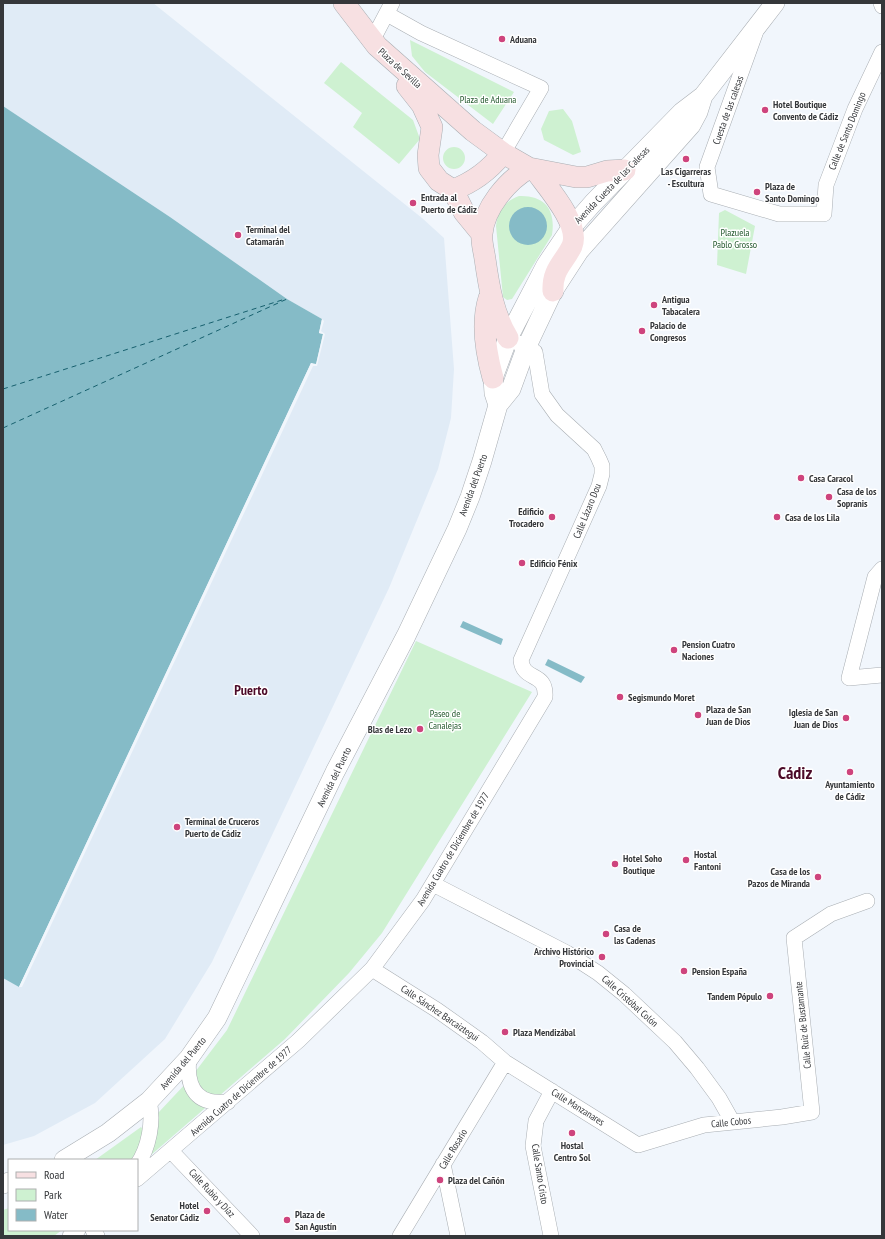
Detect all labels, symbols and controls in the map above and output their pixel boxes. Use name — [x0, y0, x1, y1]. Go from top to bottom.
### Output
place label: Aduana — [509, 33, 537, 46]
marker: Aduana — [497, 34, 507, 44]
street label: Plaza de Sevilla — [376, 45, 424, 91]
street label: Cuesta de las calesas — [710, 73, 747, 146]
street label: Calle de Santo Domingo — [825, 90, 869, 172]
park label: Plaza de Aduana — [460, 93, 516, 106]
place label: Hotel Boutique Convento de Cádiz — [773, 98, 838, 123]
marker: Hotel Boutique Convento de Cádiz — [760, 105, 770, 115]
street label: Avenida Cuesta de las Calesas — [572, 143, 653, 226]
marker: Las Cigarreras - Escultura — [681, 154, 691, 164]
place label: Las Cigarreras - Escultura — [661, 165, 711, 190]
place label: Plaza de Santo Domingo — [765, 180, 820, 205]
marker: Plaza de Santo Domingo — [752, 187, 762, 197]
place label: Entrada al Puerto de Cádiz — [421, 191, 477, 216]
marker: Entrada al Puerto de Cádiz — [408, 198, 418, 208]
place label: Terminal del Catamarán — [246, 223, 291, 248]
park label: Plazuela Pablo Grosso — [713, 226, 757, 251]
marker: Terminal del Catamarán — [233, 230, 243, 240]
place label: Antigua Tabacalera — [661, 293, 700, 318]
marker: Antigua Tabacalera — [649, 300, 659, 310]
place label: Palacio de Congresos — [650, 319, 687, 344]
marker: Palacio de Congresos — [637, 326, 647, 336]
street label: Avenida del Puerto — [456, 452, 490, 518]
place label: Casa Caracol — [809, 472, 854, 485]
marker: Casa Caracol — [796, 473, 806, 483]
street label: Calle Lázaro Dou — [570, 482, 604, 540]
place label: Casa de los Sopranis — [837, 485, 877, 510]
marker: Casa de los Sopranis — [824, 492, 834, 502]
place label: Edificio Trocadero — [509, 505, 545, 530]
place label: Casa de los Lila — [785, 511, 840, 524]
marker: Edificio Trocadero — [547, 512, 557, 522]
marker: Casa de los Lila — [772, 512, 782, 522]
place label: Edificio Fénix — [530, 557, 578, 570]
marker: Edificio Fénix — [517, 558, 527, 568]
place label: Pension Cuatro Naciones — [682, 638, 736, 663]
marker: Pension Cuatro Naciones — [669, 645, 679, 655]
district label: Puerto — [234, 681, 268, 699]
place label: Segismundo Moret — [628, 691, 695, 704]
marker: Segismundo Moret — [615, 692, 625, 702]
place label: Plaza de San Juan de Dios — [705, 703, 752, 728]
place label: Iglesia de San Juan de Dios — [789, 706, 839, 731]
park label: Paseo de Canalejas — [429, 707, 462, 732]
marker: Plaza de San Juan de Dios — [693, 710, 703, 720]
marker: Iglesia de San Juan de Dios — [841, 713, 851, 723]
place label: Blas de Lezo — [368, 723, 413, 736]
marker: Blas de Lezo — [415, 724, 425, 734]
street label: Avenida del Puerto — [314, 745, 354, 809]
district label: Cádiz — [778, 761, 812, 784]
marker: Ayuntamiento de Cádiz — [845, 767, 855, 777]
place label: Ayuntamiento de Cádiz — [824, 778, 875, 803]
street label: Avenida Cuatro de Diciembre de 1977 — [414, 790, 492, 908]
place label: Terminal de Cruceros Puerto de Cádiz — [185, 815, 259, 840]
marker: Terminal de Cruceros Puerto de Cádiz — [172, 822, 182, 832]
place label: Hostal Fantoni — [694, 848, 721, 873]
place label: Hotel Soho Boutique — [623, 852, 663, 877]
marker: Hostal Fantoni — [681, 855, 691, 865]
marker: Hotel Soho Boutique — [610, 859, 620, 869]
place label: Casa de los Pazos de Miranda — [748, 865, 810, 890]
marker: Casa de los Pazos de Miranda — [813, 872, 823, 882]
place label: Casa de las Cadenas — [614, 922, 656, 947]
marker: Casa de las Cadenas — [601, 929, 611, 939]
place label: Archivo Histórico Provincial — [533, 945, 595, 970]
marker: Archivo Histórico Provincial — [597, 952, 607, 962]
place label: Pension España — [692, 965, 747, 978]
marker: Pension España — [679, 966, 689, 976]
street label: Calle Cristóbal Colón — [599, 972, 661, 1030]
street label: Calle Ruiz de Bustamante — [792, 981, 814, 1069]
street label: Calle Sánchez Barcaiztegui — [398, 982, 482, 1044]
place label: Tandem Pópulo — [707, 990, 763, 1003]
marker: Tandem Pópulo — [765, 991, 775, 1001]
place label: Plaza Mendizábal — [513, 1026, 576, 1039]
marker: Plaza Mendizábal — [500, 1027, 510, 1037]
street label: Avenida del Puerto — [157, 1034, 209, 1092]
street label: Avenida Cuatro de Diciembre de 1977 — [188, 1043, 294, 1139]
street label: Calle Manzanares — [549, 1085, 608, 1129]
street label: Calle Cobos — [710, 1113, 752, 1131]
street label: Calle Rosario — [436, 1126, 470, 1172]
marker: Hostal Centro Sol — [567, 1128, 577, 1138]
place label: Hostal Centro Sol — [554, 1139, 591, 1164]
street label: Calle Santo Cristo — [529, 1143, 551, 1205]
legend — [8, 1159, 138, 1231]
street label: Calle Rubio y Díaz — [186, 1166, 238, 1220]
text: Road — [44, 1167, 64, 1182]
place label: Plaza del Cañón — [448, 1174, 505, 1187]
marker: Plaza del Cañón — [435, 1175, 445, 1185]
text: Park — [44, 1187, 62, 1202]
place label: Hotel Senator Cádiz — [150, 1199, 200, 1224]
marker: Hotel Senator Cádiz — [202, 1206, 212, 1216]
text: Water — [44, 1207, 69, 1222]
place label: Plaza de San Agustín — [295, 1208, 337, 1233]
marker: Plaza de San Agustín — [282, 1215, 292, 1225]

